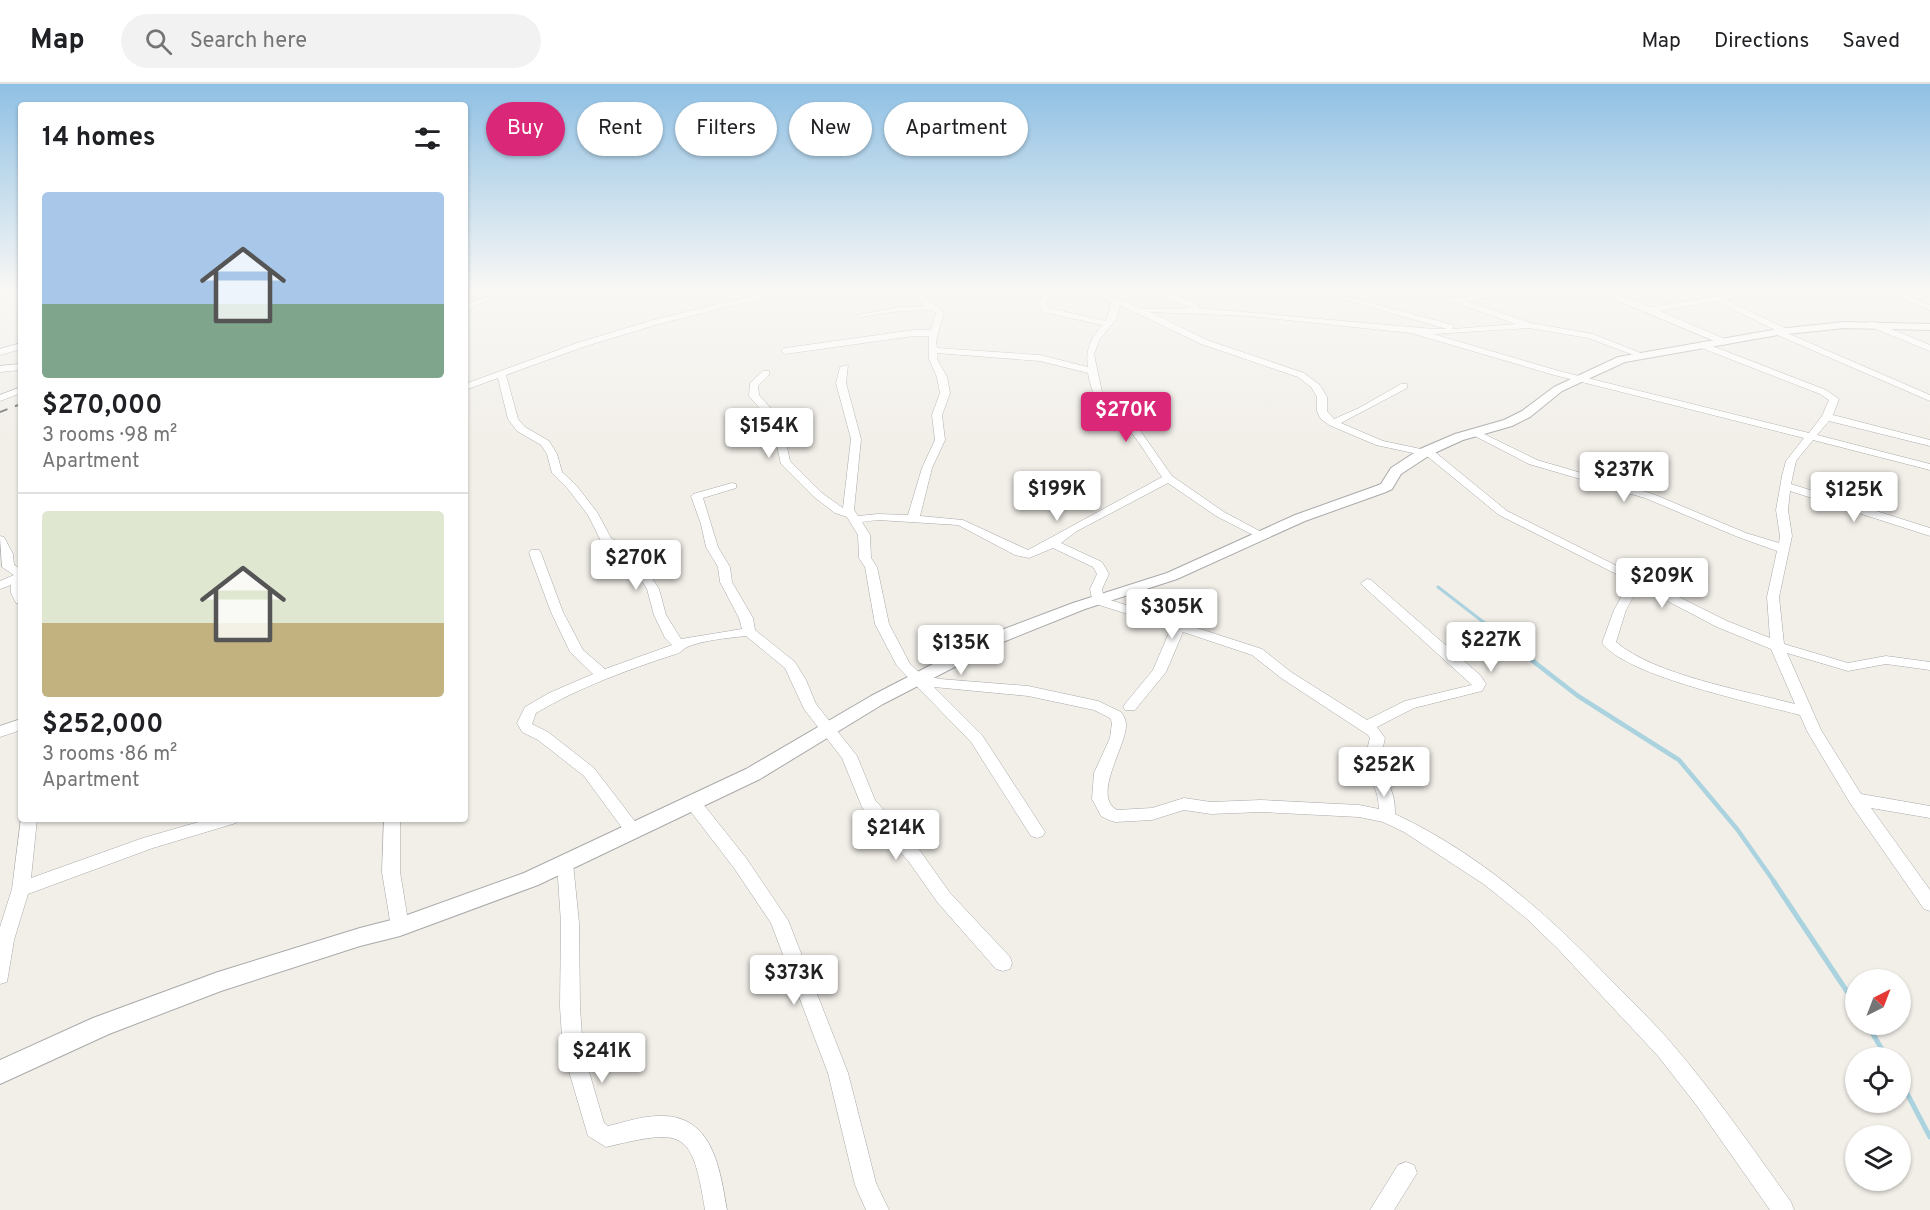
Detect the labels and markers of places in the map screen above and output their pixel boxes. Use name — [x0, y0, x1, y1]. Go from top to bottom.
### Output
pin: $270K — [1084, 392, 1168, 443]
pin: $154K — [727, 408, 811, 459]
pin: $237K — [1582, 452, 1666, 503]
pin: $199K — [1015, 471, 1099, 522]
pin: $125K — [1812, 472, 1896, 523]
pin: $270K — [594, 540, 678, 591]
pin: $209K — [1620, 558, 1704, 609]
pin: $305K — [1130, 589, 1214, 640]
pin: $227K — [1449, 622, 1533, 673]
pin: $135K — [919, 625, 1003, 676]
pin: $252K — [1342, 747, 1426, 798]
pin: $214K — [854, 810, 938, 861]
pin: $373K — [752, 955, 836, 1006]
pin: $241K — [560, 1033, 644, 1084]

